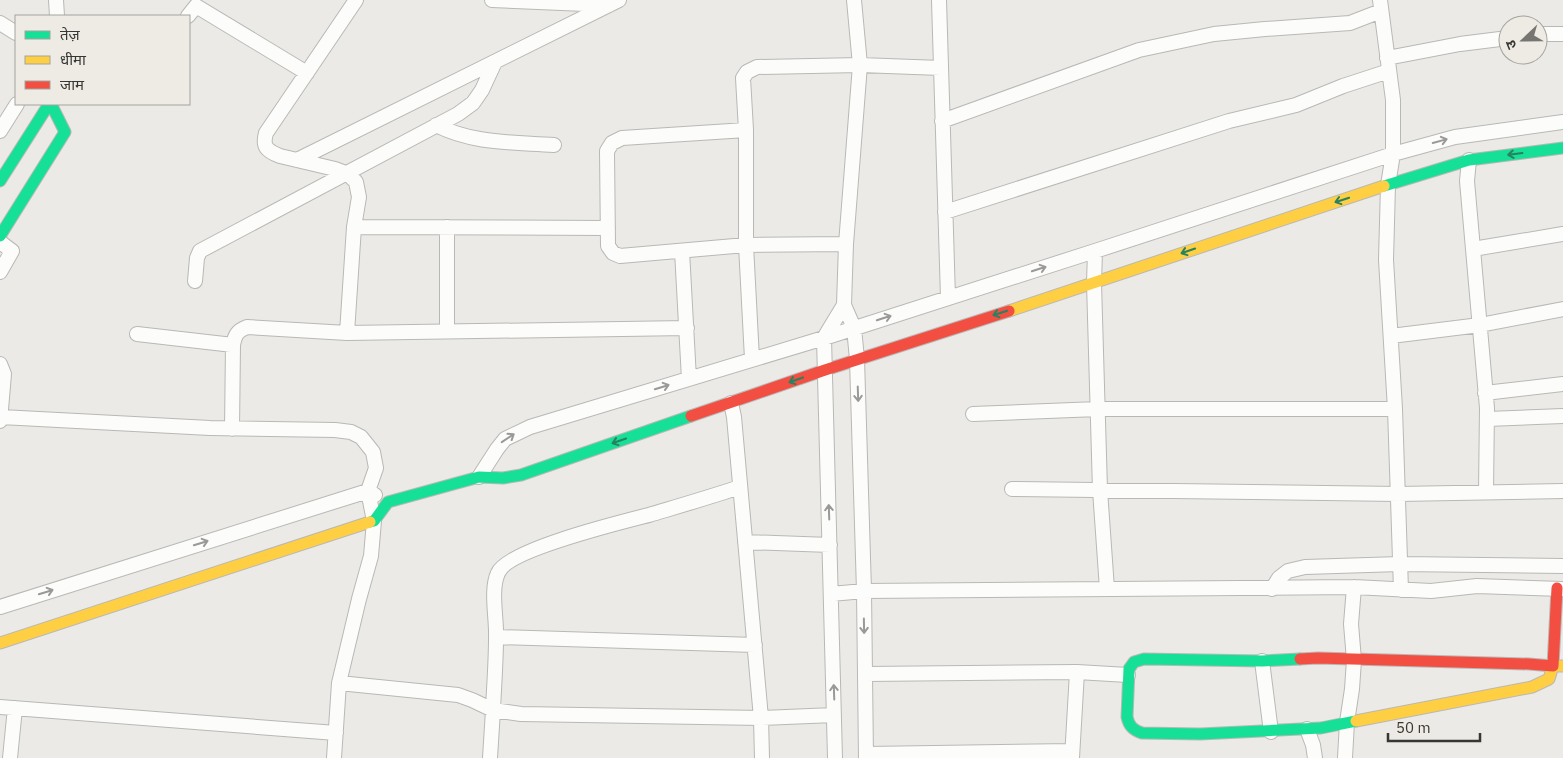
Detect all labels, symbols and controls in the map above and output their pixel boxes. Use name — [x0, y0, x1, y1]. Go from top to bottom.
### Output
legend — [15, 15, 190, 105]
north arrow — [1498, 15, 1548, 65]
text: तेज़ — [60, 25, 81, 44]
text: उ — [1501, 37, 1521, 52]
text: धीमा — [60, 50, 87, 69]
text: जाम — [60, 75, 85, 94]
one-way arrow — [1432, 136, 1448, 145]
one-way arrow — [1507, 149, 1523, 159]
one-way arrow — [1335, 196, 1350, 205]
one-way arrow — [1180, 247, 1196, 257]
one-way arrow — [1030, 264, 1046, 274]
one-way arrow — [993, 309, 1009, 318]
one-way arrow — [876, 313, 892, 323]
one-way arrow — [789, 376, 804, 385]
one-way arrow — [653, 381, 669, 391]
one-way arrow — [853, 386, 862, 402]
one-way arrow — [501, 433, 515, 444]
one-way arrow — [611, 437, 627, 446]
one-way arrow — [824, 504, 834, 520]
one-way arrow — [193, 538, 209, 548]
one-way arrow — [38, 587, 54, 596]
one-way arrow — [860, 618, 869, 634]
one-way arrow — [829, 684, 838, 700]
scale bar — [1388, 710, 1480, 742]
text: 50 m — [1396, 718, 1431, 737]

